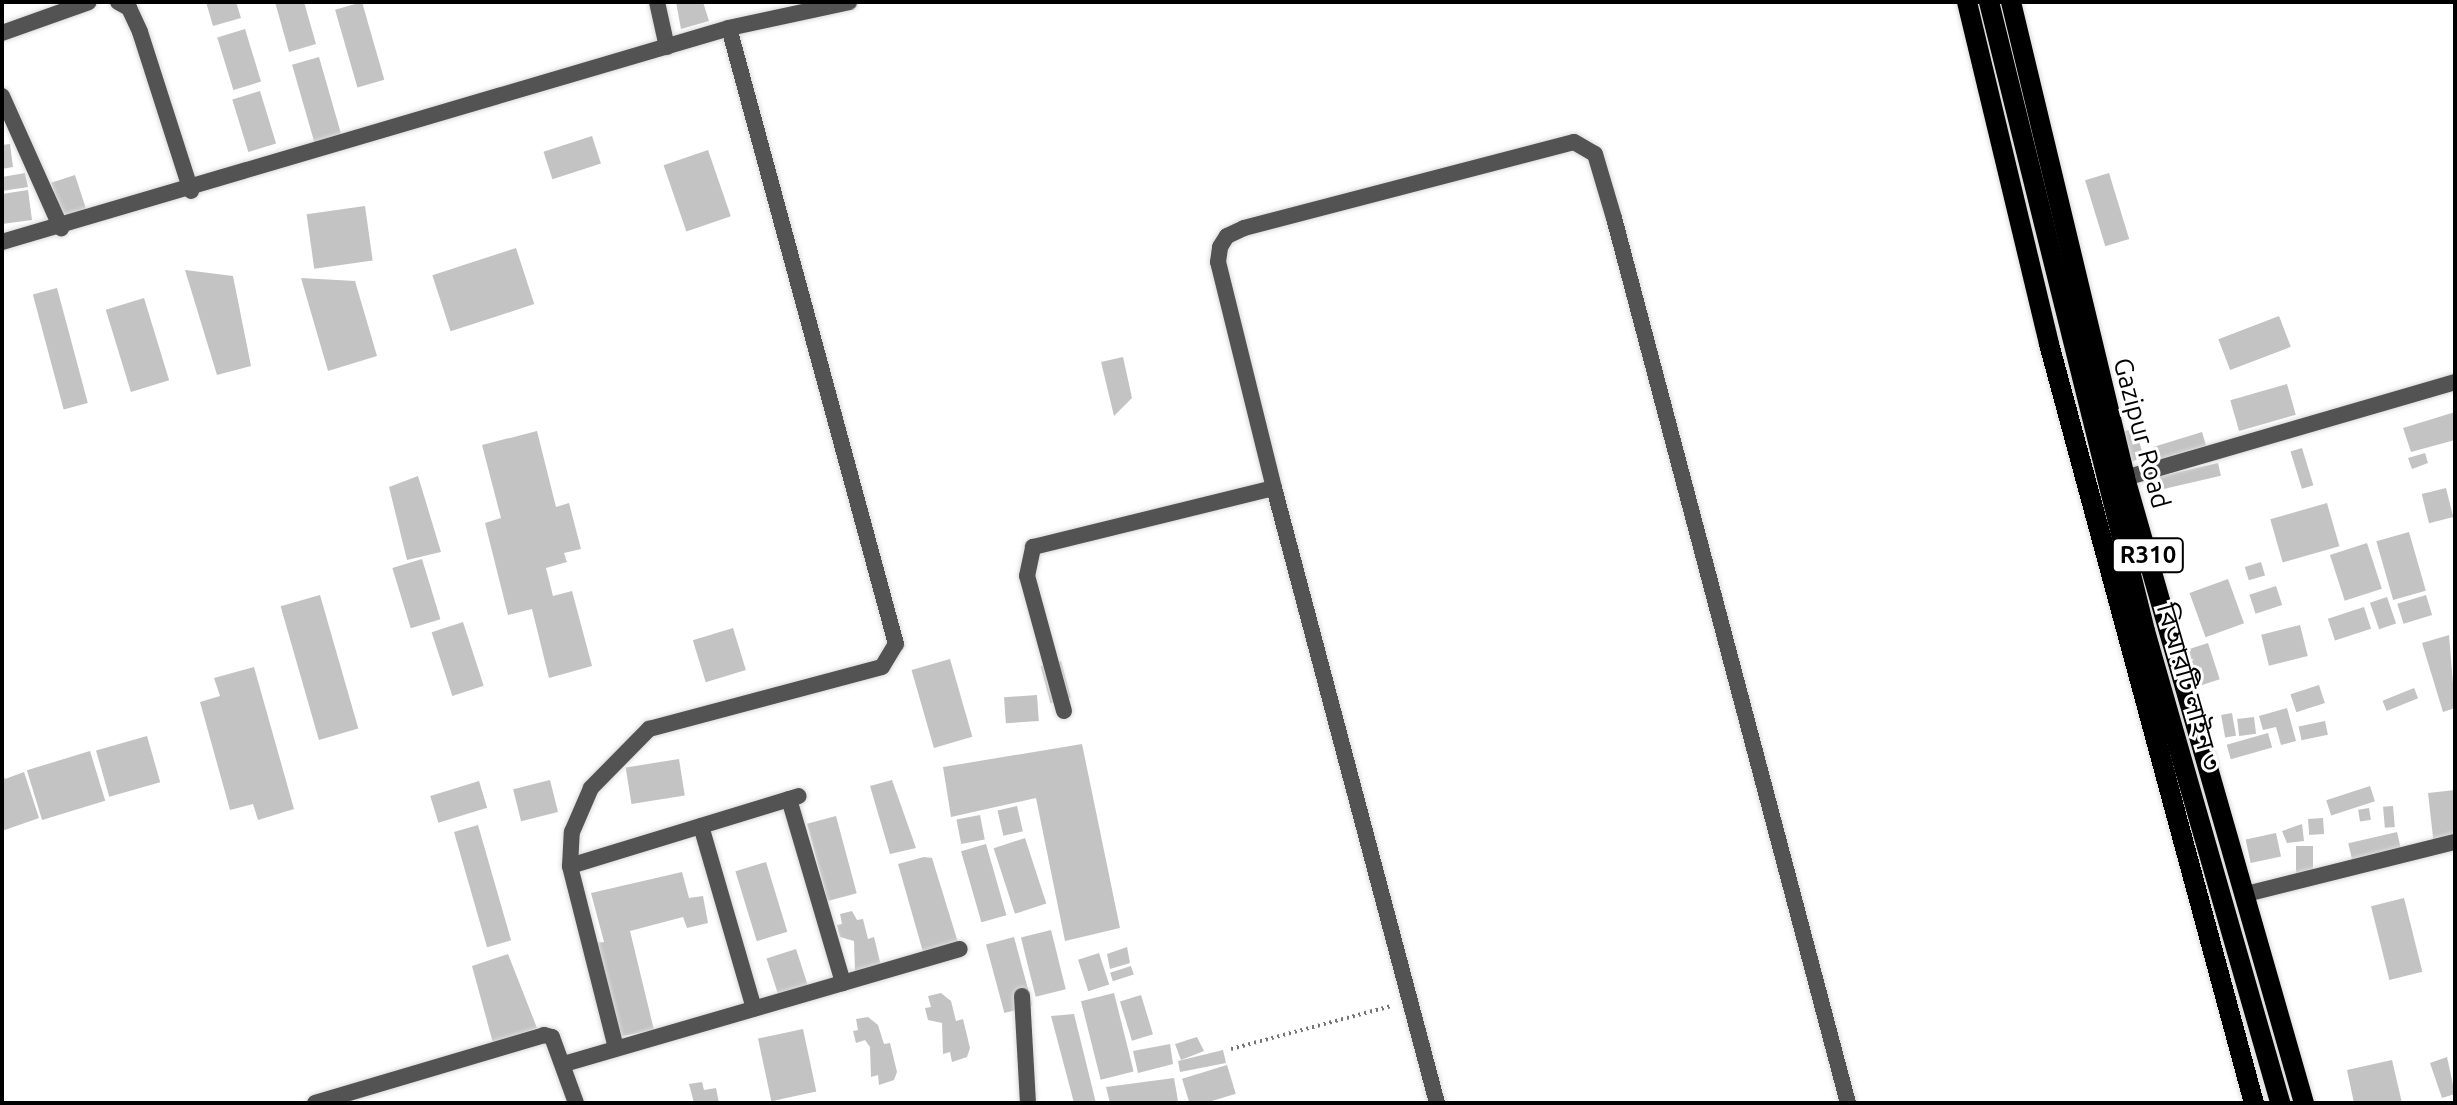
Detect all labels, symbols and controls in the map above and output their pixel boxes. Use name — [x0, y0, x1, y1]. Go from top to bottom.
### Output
street label: Gazipur Road — [2107, 354, 2177, 512]
road number: R310 — [2110, 535, 2186, 575]
street label: বিআরটি লাইন ৩ — [2150, 600, 2228, 774]

